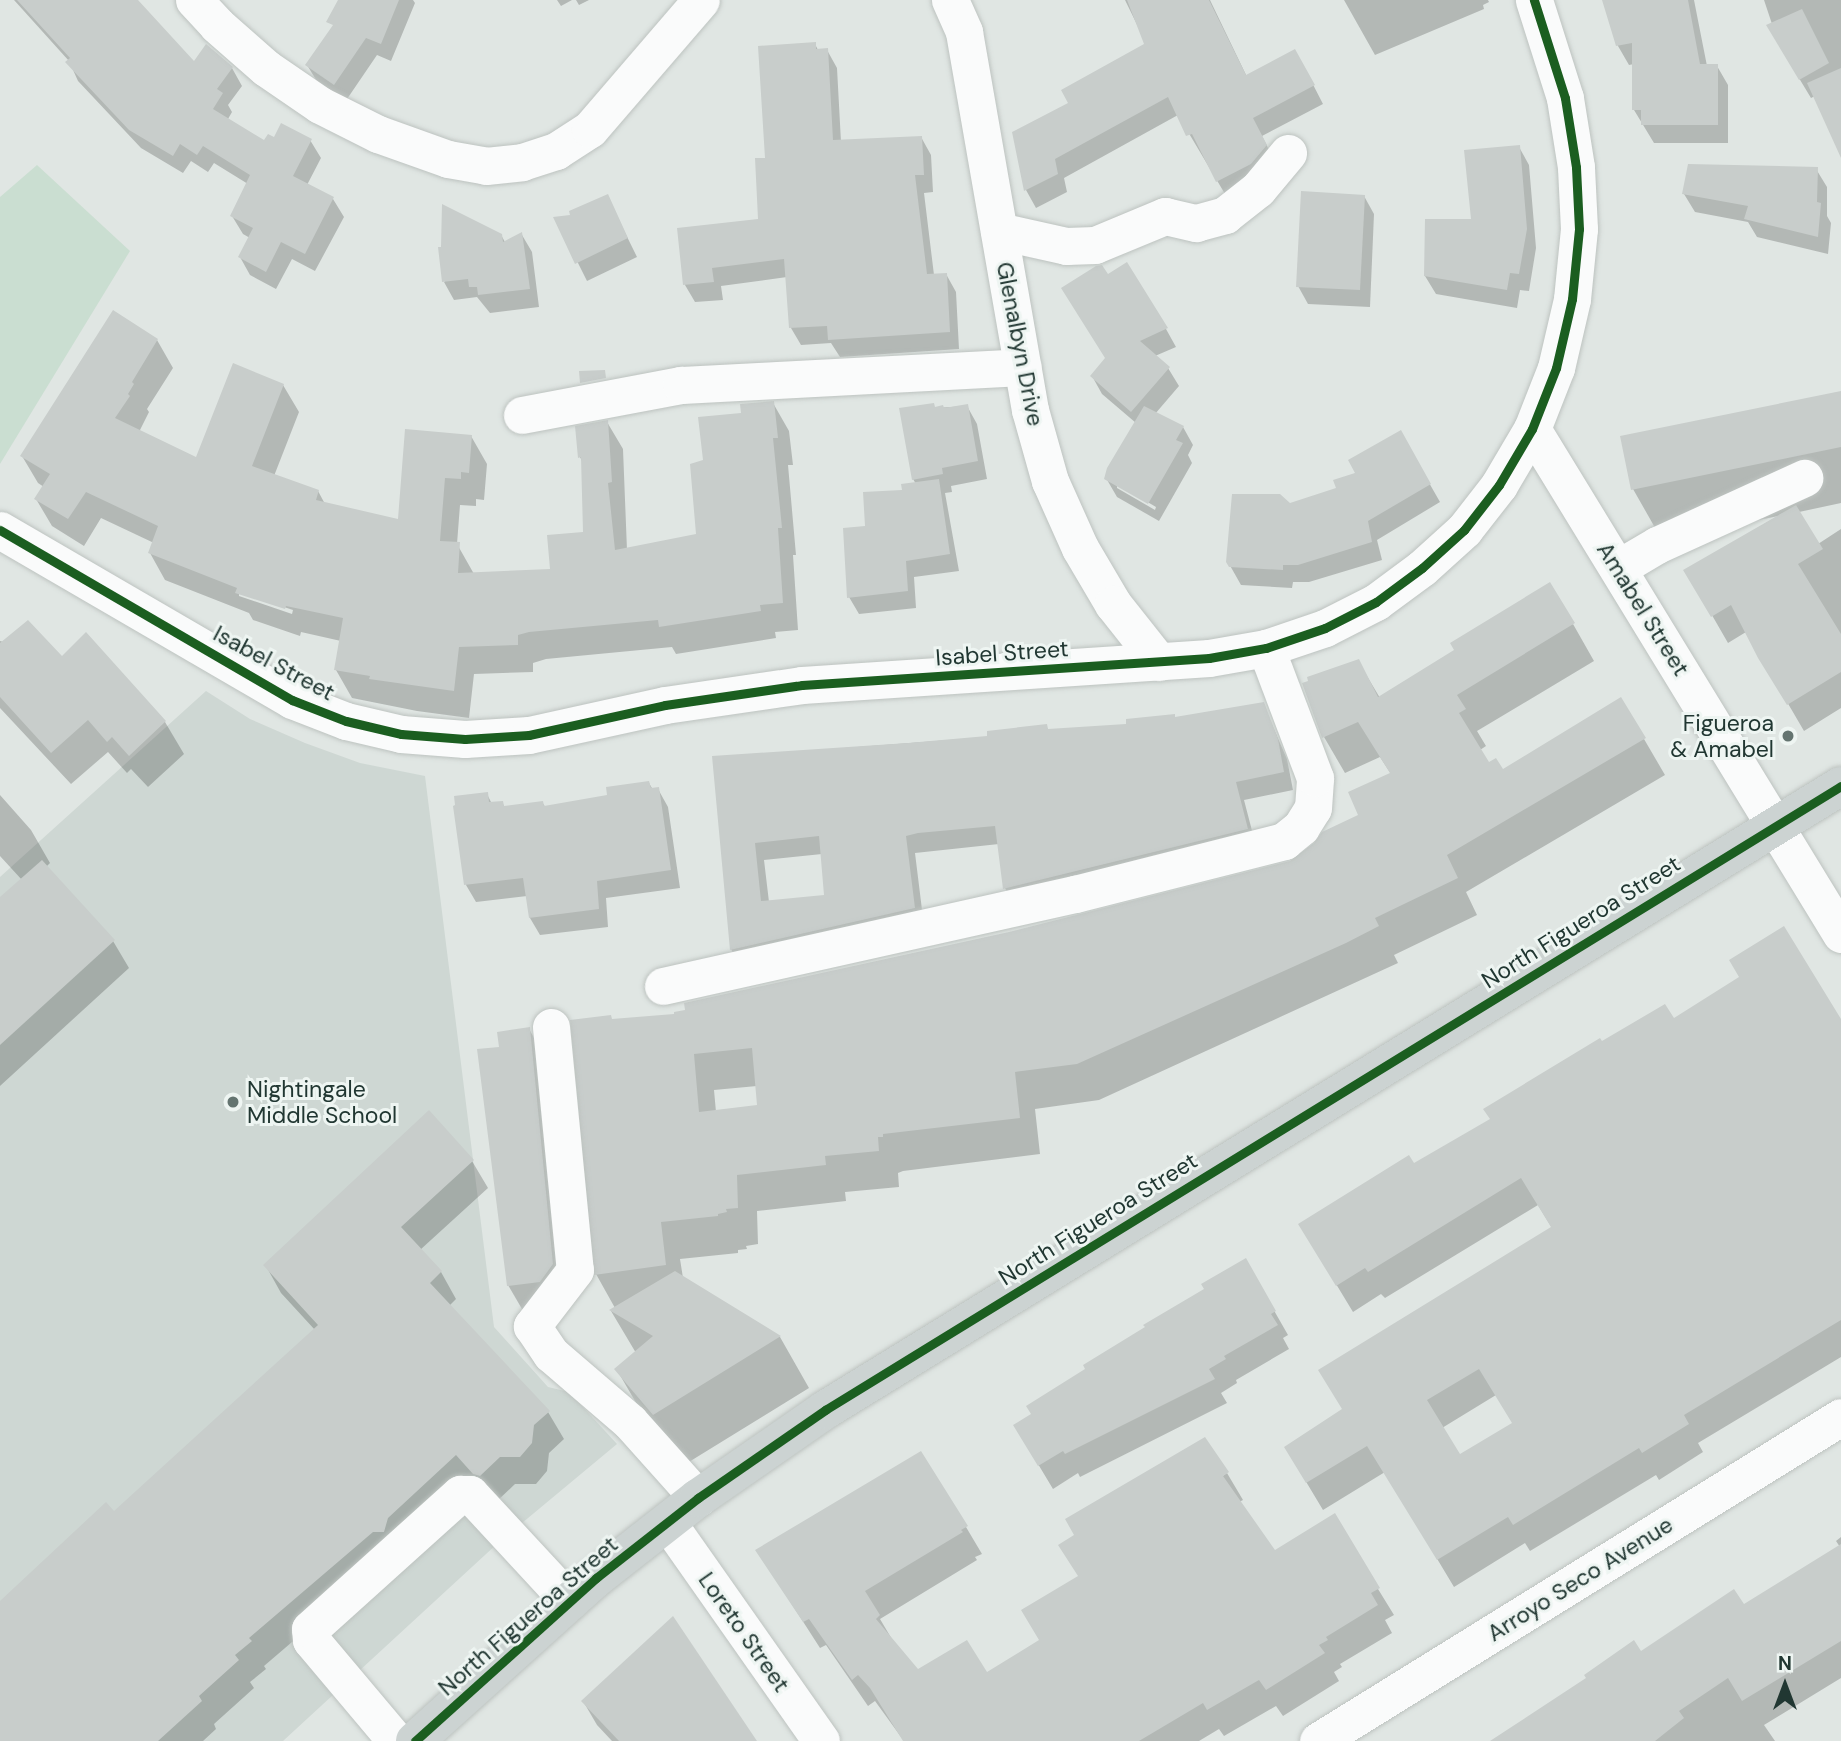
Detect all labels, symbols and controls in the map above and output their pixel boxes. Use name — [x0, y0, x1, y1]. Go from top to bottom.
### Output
street label: Glenalbyn Drive — [991, 260, 1049, 428]
street label: Amabel Street — [1591, 537, 1695, 681]
street label: Isabel Street — [209, 620, 339, 706]
street label: Isabel Street — [935, 635, 1069, 671]
place label: Figueroa & Amabel — [1670, 709, 1774, 763]
marker: Figueroa & Amabel — [1780, 728, 1796, 744]
street label: North Figueroa Street — [1477, 850, 1685, 994]
place label: Nightingale Middle School — [247, 1075, 397, 1129]
marker: Nightingale Middle School — [225, 1094, 241, 1110]
street label: North Figueroa Street — [994, 1147, 1202, 1291]
street label: Arroyo Seco Avenue — [1482, 1511, 1678, 1647]
street label: North Figueroa Street — [433, 1531, 623, 1701]
street label: Loreto Street — [693, 1567, 795, 1697]
north arrow — [1750, 1650, 1820, 1720]
text: N — [1778, 1651, 1792, 1676]

